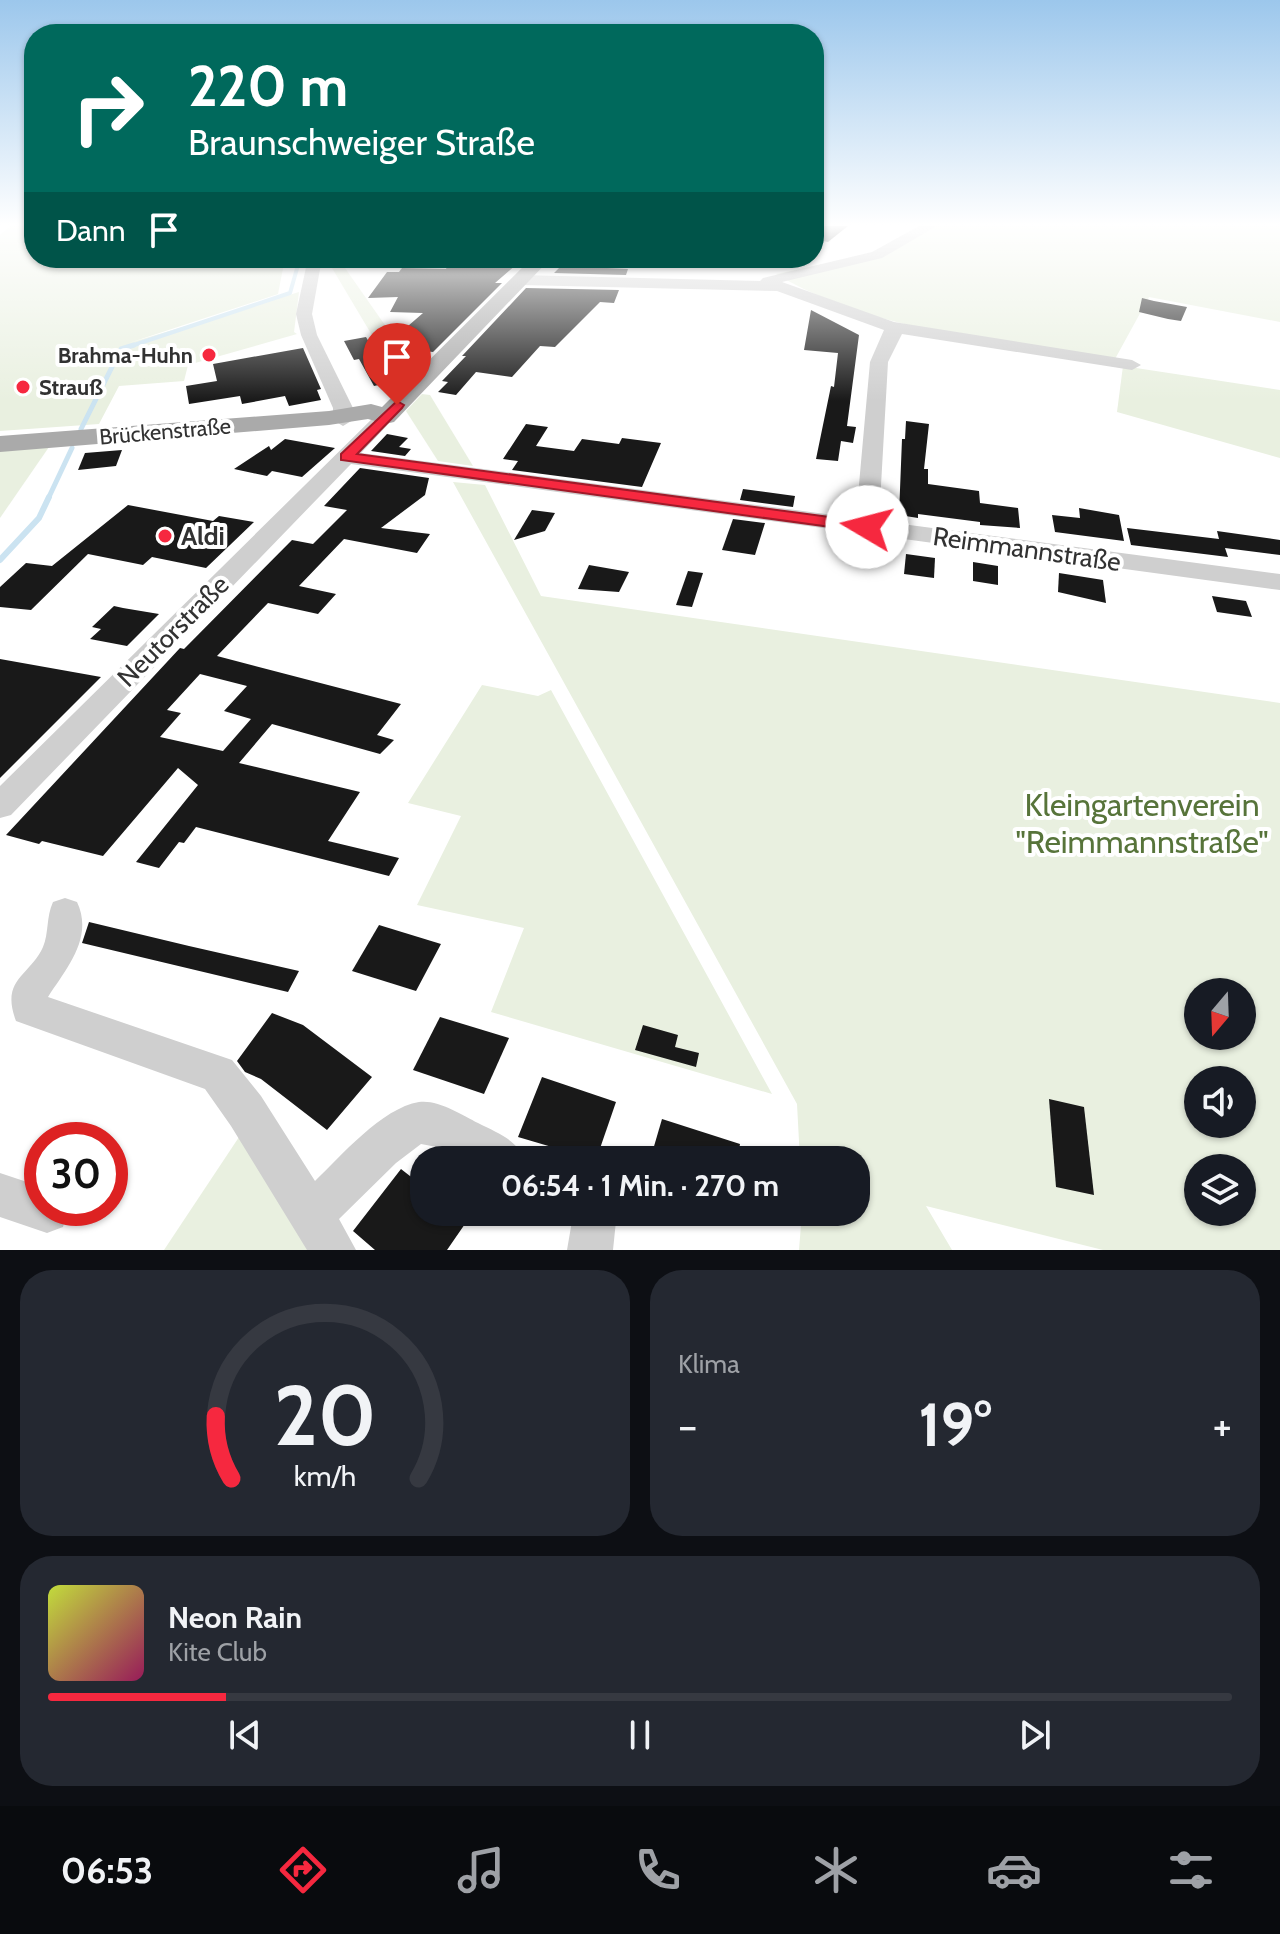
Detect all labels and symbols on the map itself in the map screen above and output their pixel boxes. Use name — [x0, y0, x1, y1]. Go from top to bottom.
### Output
pin — [363, 323, 431, 405]
place label: Brahma-Huhn — [58, 342, 193, 369]
marker: Brahma-Huhn — [200, 346, 218, 364]
place label: Strauß — [39, 374, 103, 401]
marker: Strauß — [14, 378, 32, 396]
street label: Brückenstraße — [98, 412, 232, 451]
position arrow — [825, 485, 909, 569]
place label: Aldi — [181, 520, 225, 552]
street label: Reimmannstraße — [931, 520, 1123, 578]
marker: Aldi — [156, 527, 174, 545]
street label: Neutorstraße — [111, 569, 235, 693]
park label: Kleingartenverein "Reimmannstraße" — [1015, 785, 1269, 861]
north arrow — [1184, 978, 1256, 1050]
speed limit sign: 30 — [24, 1122, 128, 1226]

